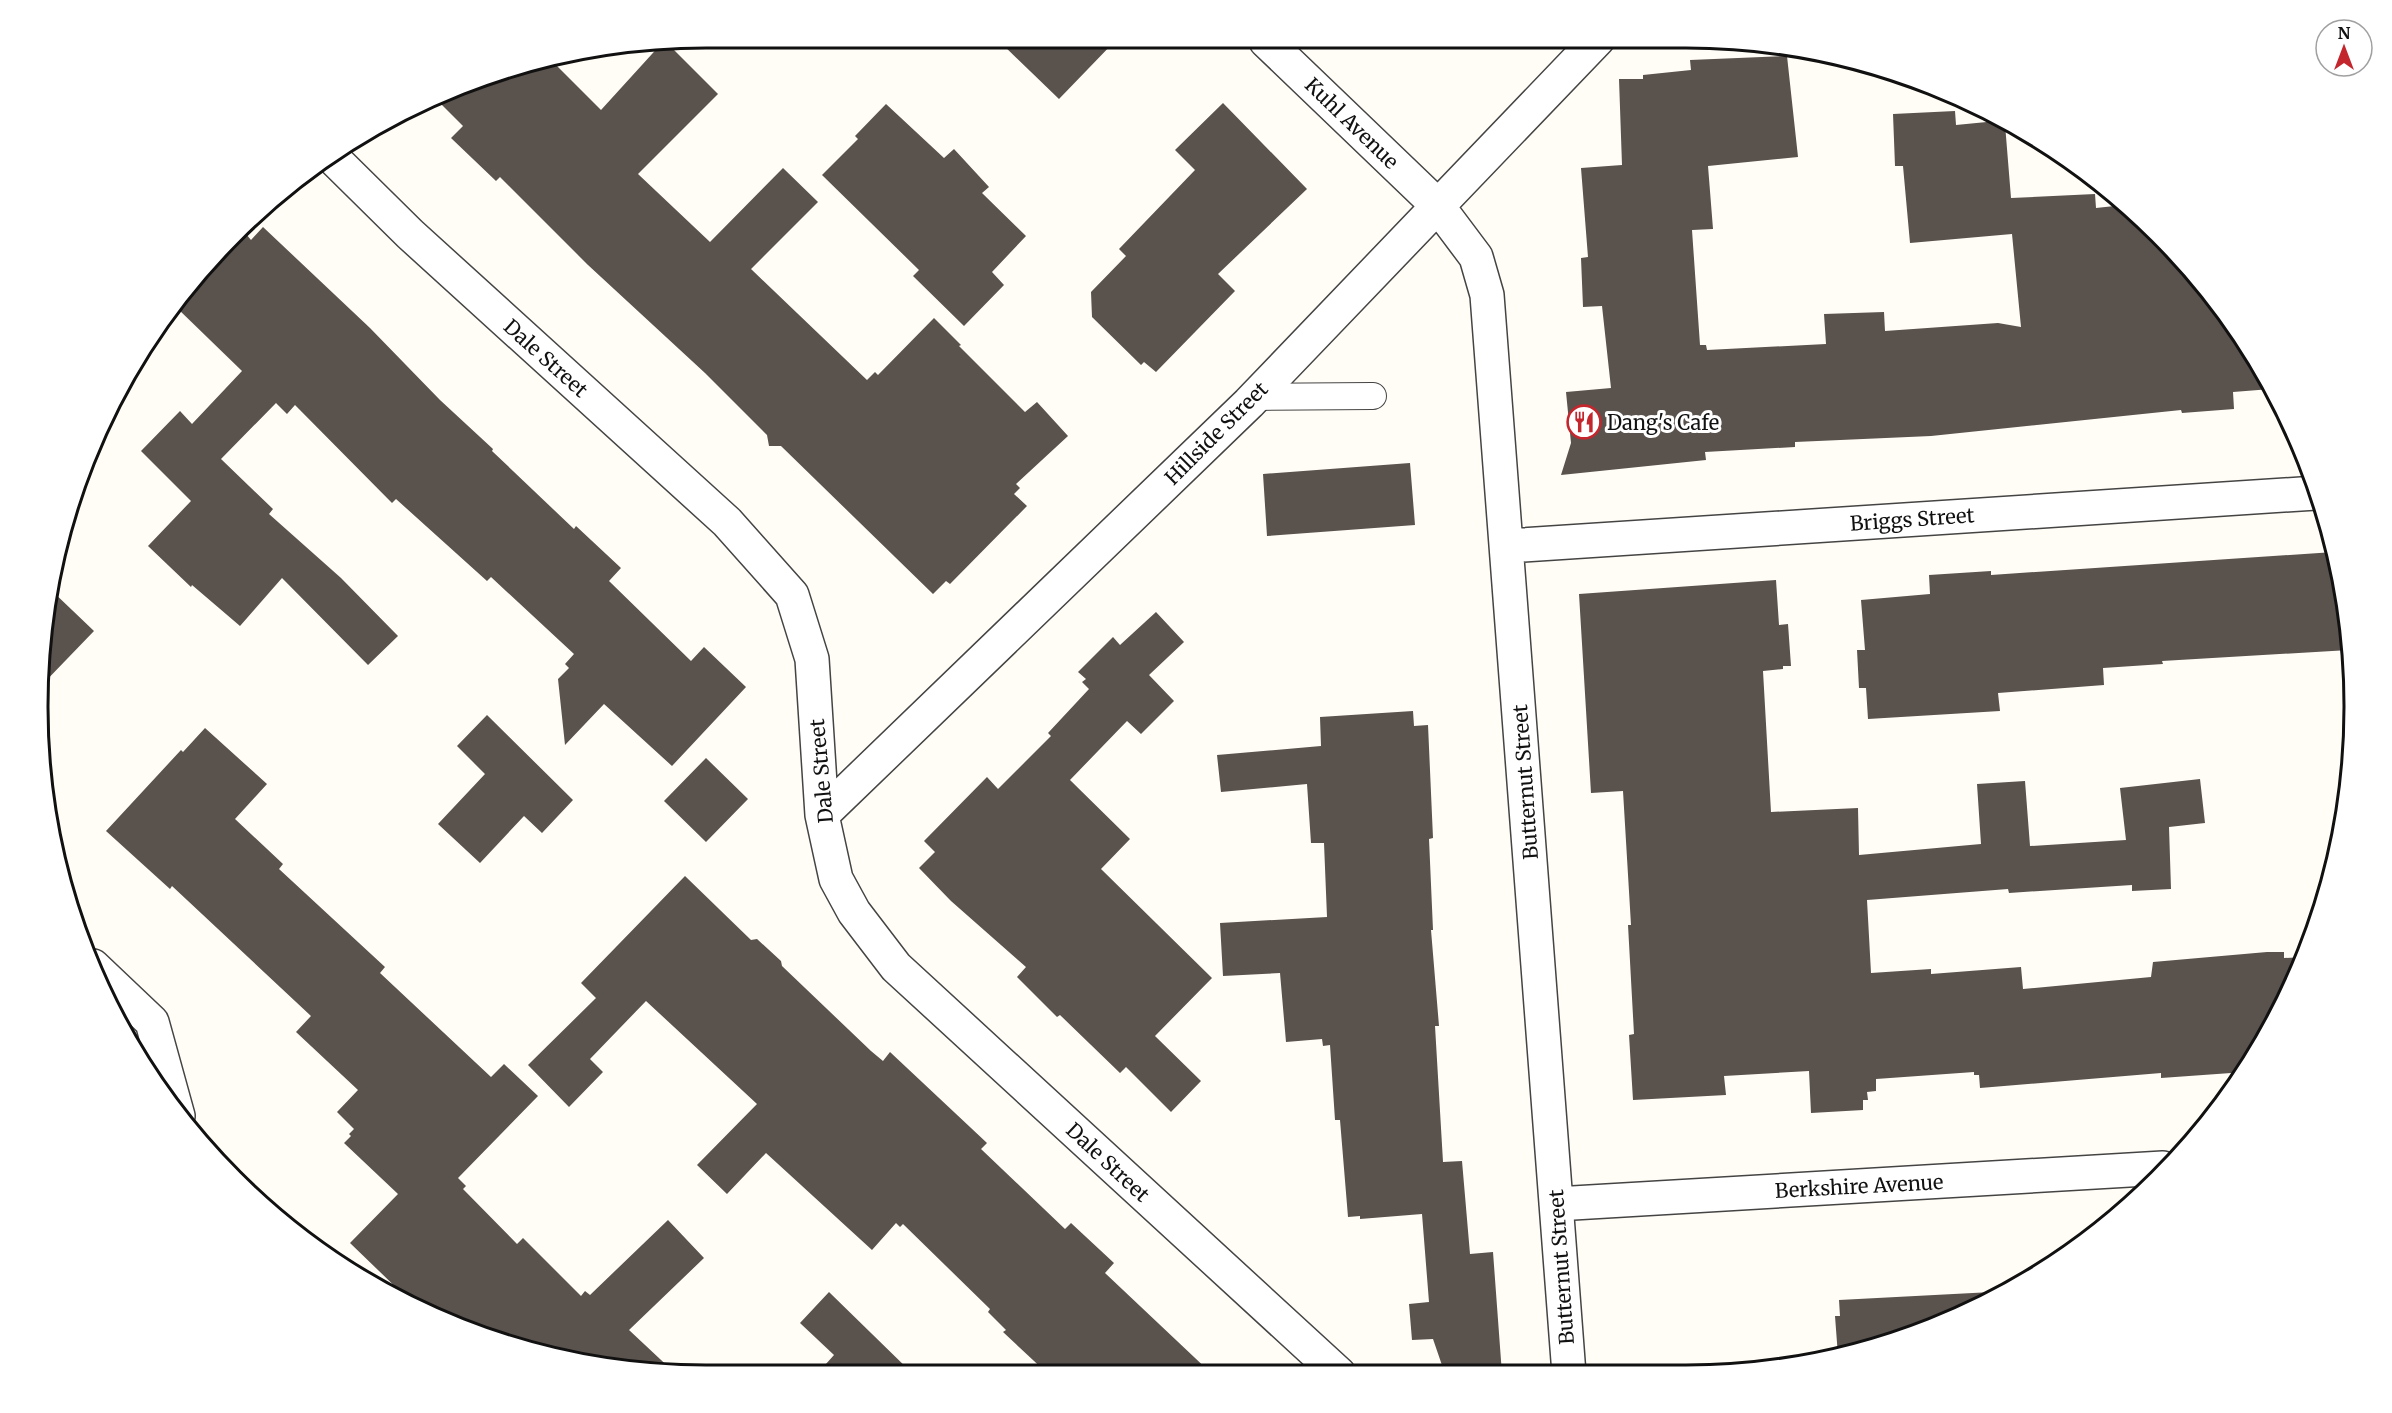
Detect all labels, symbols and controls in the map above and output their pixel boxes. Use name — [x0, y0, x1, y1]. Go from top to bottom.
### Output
north arrow — [2314, 18, 2374, 78]
text: N — [2338, 23, 2351, 43]
street label: Kuhl Avenue — [1300, 72, 1404, 174]
street label: Dale Street — [499, 314, 593, 402]
street label: Hillside Street — [1159, 376, 1273, 490]
restaurant icon: Dang's Cafe — [1566, 404, 1602, 440]
place label: Dang's Cafe — [1607, 410, 1719, 435]
street label: Briggs Street — [1849, 502, 1975, 536]
street label: Butternut Street — [1507, 703, 1543, 860]
street label: Dale Street — [804, 718, 838, 824]
street label: Dale Street — [1061, 1117, 1155, 1207]
street label: Berkshire Avenue — [1774, 1169, 1944, 1203]
street label: Butternut Street — [1543, 1188, 1579, 1345]

